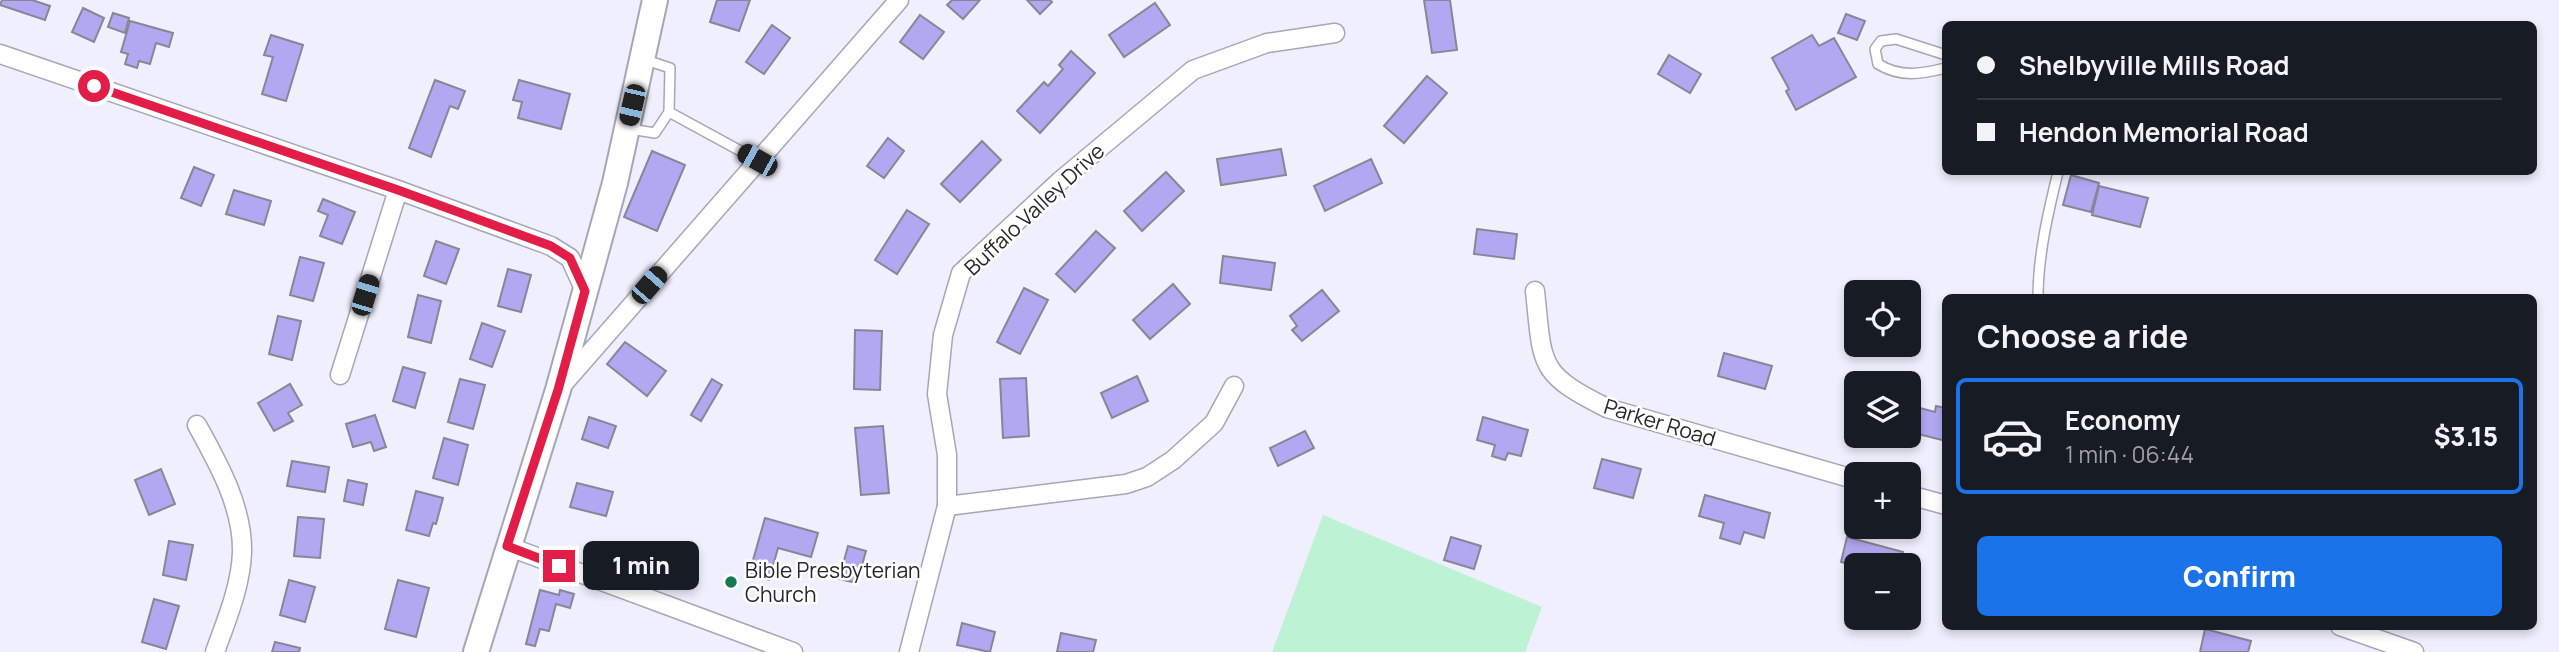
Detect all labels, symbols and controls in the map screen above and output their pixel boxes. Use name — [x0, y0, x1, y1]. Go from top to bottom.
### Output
text: Shelbyville Mills Road — [2019, 47, 2290, 83]
route start — [78, 70, 110, 102]
car — [618, 82, 647, 128]
text: Hendon Memorial Road — [2019, 114, 2309, 150]
street label: Buffalo Valley Drive — [958, 137, 1110, 281]
car — [734, 141, 781, 179]
car — [628, 262, 671, 308]
car — [349, 272, 382, 318]
map controls — [1844, 280, 1921, 630]
button: locate — [1844, 280, 1921, 357]
text: Choose a ride — [1977, 314, 2188, 358]
button: layers — [1844, 371, 1921, 448]
street label: Parker Road — [1601, 392, 1719, 452]
text: Economy — [2065, 402, 2180, 438]
icon: car — [1981, 405, 2044, 468]
text: $3.15 — [2434, 418, 2498, 454]
text: 1 min · 06:44 — [2065, 438, 2194, 470]
button: + — [1844, 462, 1921, 539]
button: Confirm — [1977, 536, 2502, 616]
callout: 1 min — [584, 542, 699, 590]
text: 1 min — [612, 549, 670, 581]
route end — [543, 550, 575, 582]
button: − — [1844, 553, 1921, 630]
place label: Bible Presbyterian Church — [745, 556, 921, 608]
marker: Bible Presbyterian Church — [723, 574, 739, 590]

